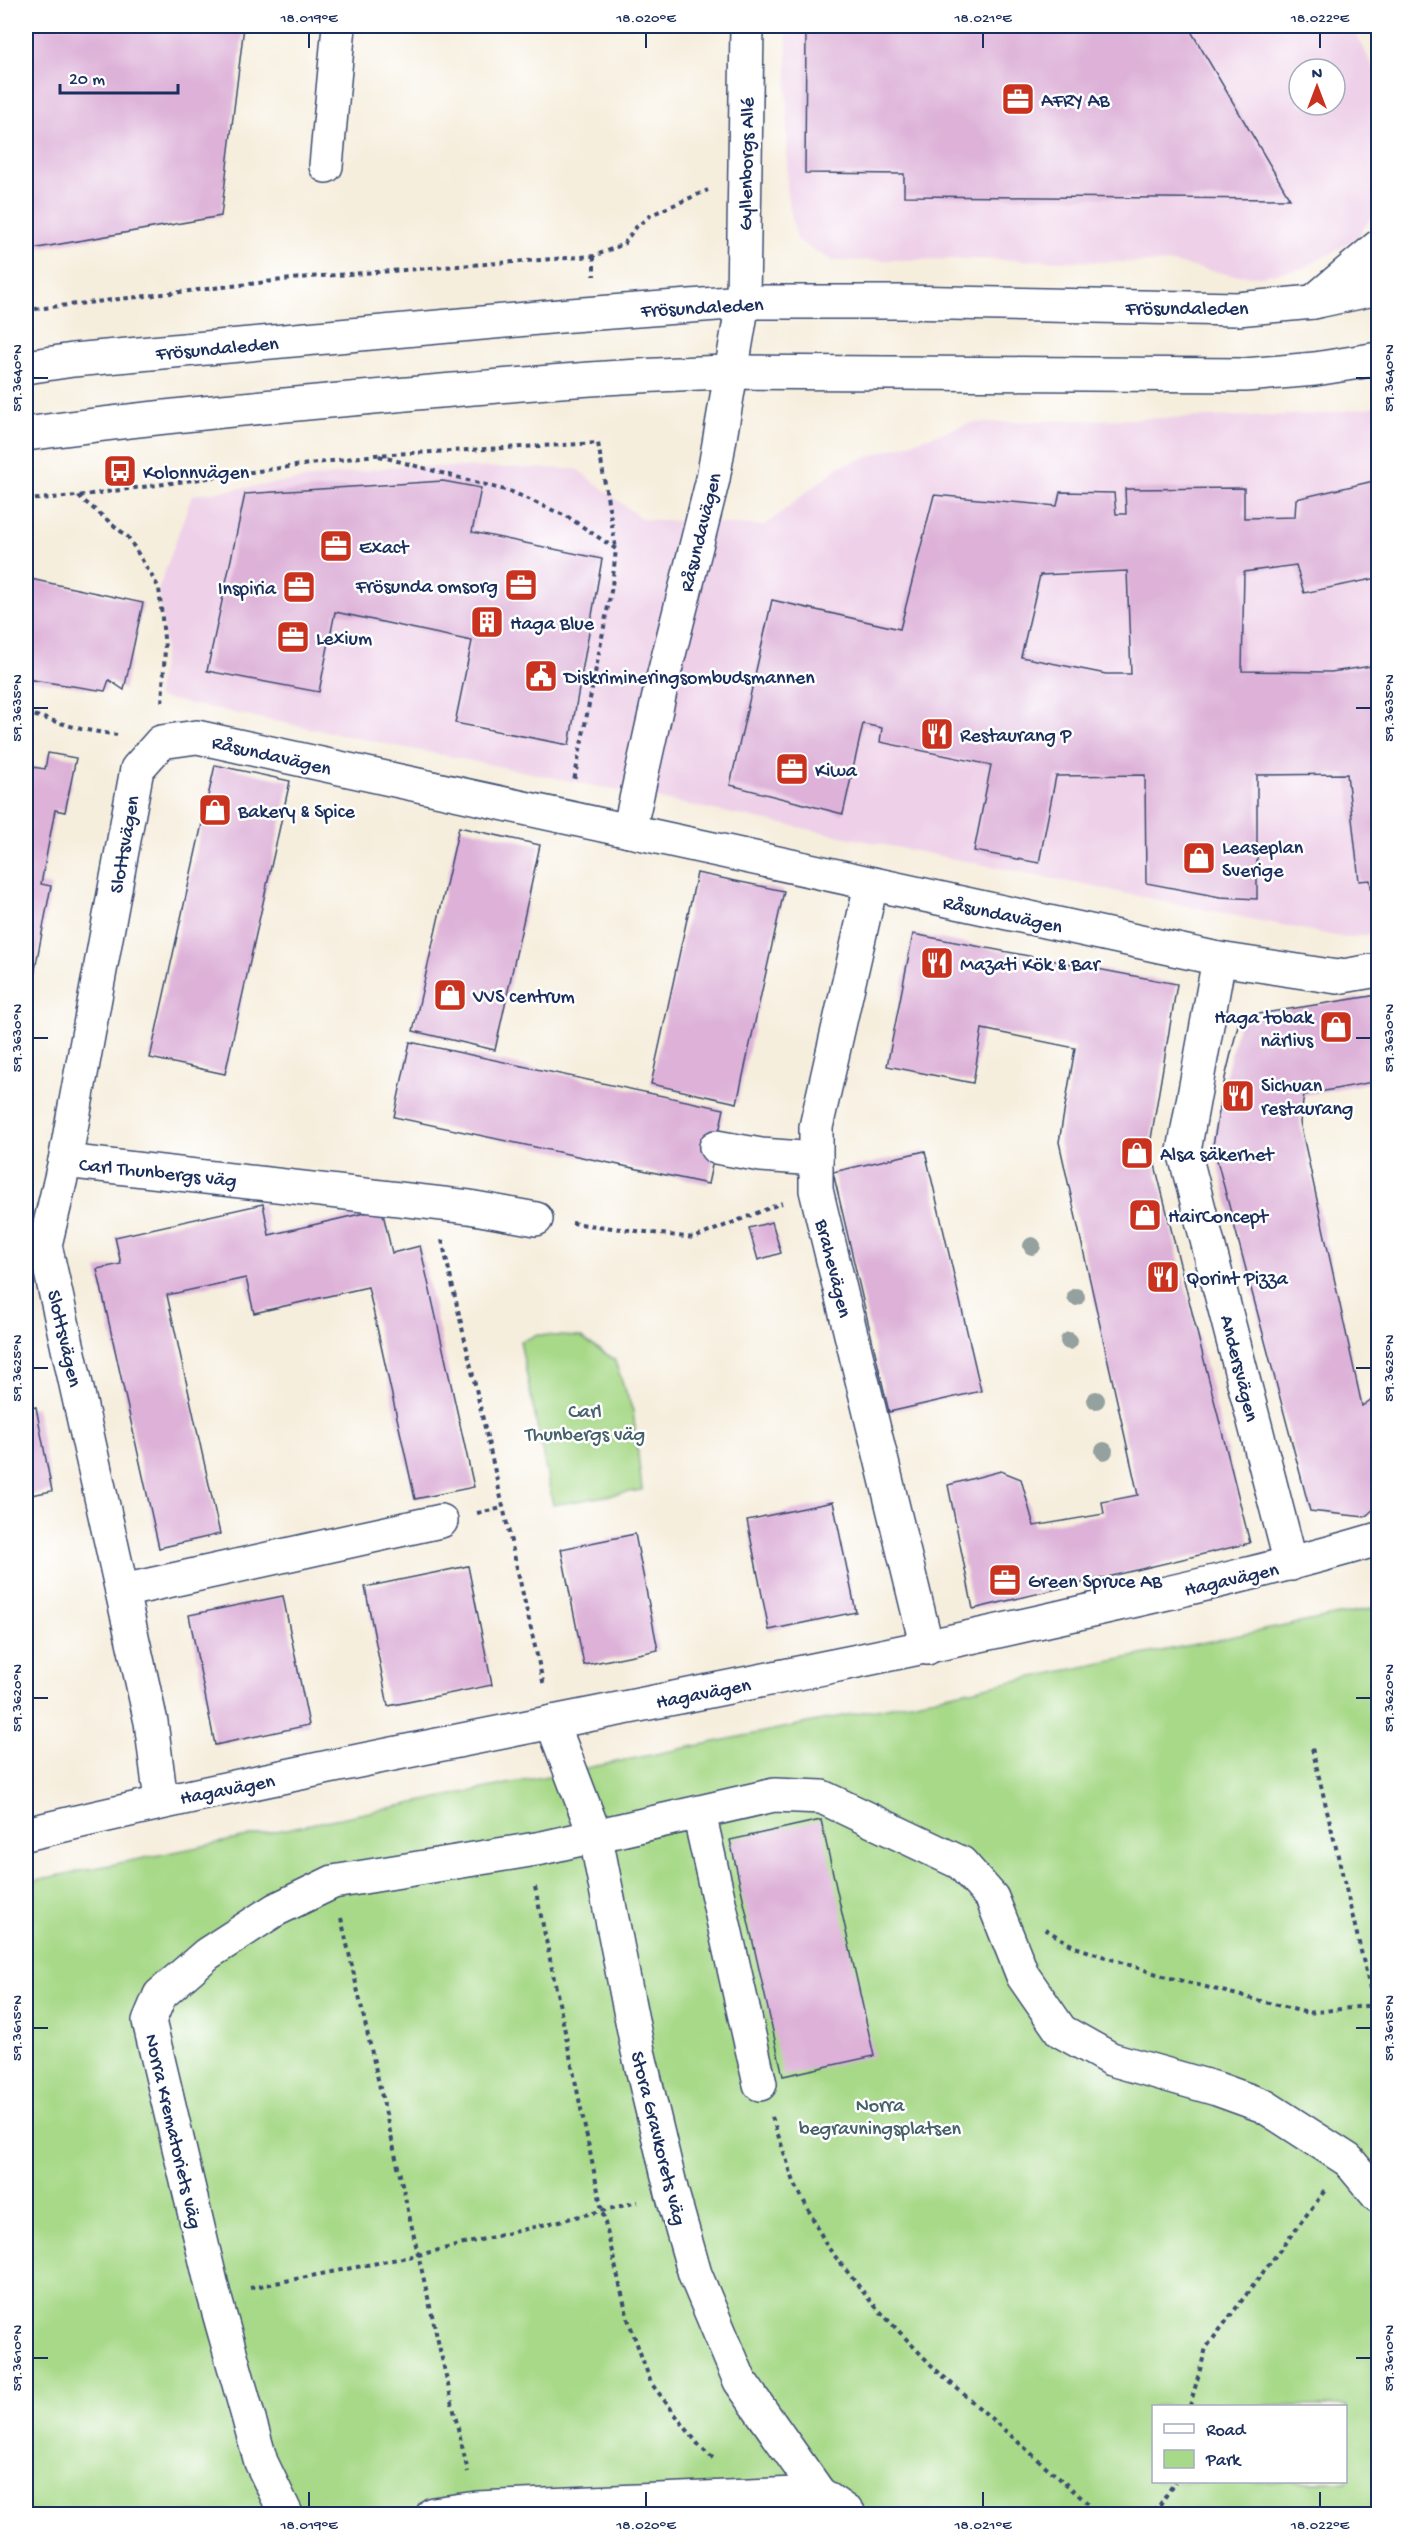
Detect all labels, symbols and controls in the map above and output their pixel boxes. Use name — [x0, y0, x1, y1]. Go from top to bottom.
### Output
text: 18.019°E — [279, 10, 338, 28]
text: 18.020°E — [615, 10, 676, 28]
text: 18.021°E — [953, 10, 1012, 28]
text: 18.022°E — [1290, 10, 1350, 28]
scale bar — [60, 57, 178, 95]
north arrow — [1287, 57, 1347, 117]
text: N — [1312, 66, 1323, 85]
text: 20 m — [69, 70, 105, 91]
office icon: AFRY AB — [1000, 81, 1036, 117]
place label: AFRY AB — [1041, 91, 1110, 114]
street label: Gyllenborgs Allé — [736, 96, 761, 231]
street label: Frösundaleden — [639, 295, 765, 324]
street label: Frösundaleden — [1124, 299, 1249, 322]
street label: Frösundaleden — [154, 334, 280, 367]
text: 59.3640°N — [9, 344, 27, 412]
text: 59.3640°N — [1381, 344, 1399, 412]
bus stop icon: Kolonnvägen — [102, 453, 138, 489]
place label: Kolonnvägen — [143, 463, 250, 486]
street label: Råsundavägen — [676, 470, 728, 595]
office icon: Exact — [318, 528, 354, 564]
place label: Exact — [359, 538, 410, 561]
office icon: Frösunda omsorg — [503, 567, 539, 603]
office icon: Inspiria — [281, 569, 317, 605]
place label: Frösunda omsorg — [355, 577, 498, 600]
place label: Inspiria — [218, 579, 277, 602]
building icon: Haga Blue — [469, 604, 505, 640]
place label: Haga Blue — [510, 614, 595, 637]
office icon: Lexium — [275, 619, 311, 655]
place label: Lexium — [316, 629, 372, 652]
public building icon: Diskrimineringsombudsmannen — [523, 658, 559, 694]
place label: Diskrimineringsombudsmannen — [562, 668, 815, 691]
text: 59.3635°N — [9, 674, 27, 742]
text: 59.3635°N — [1381, 674, 1399, 742]
restaurant icon: Restaurang P — [919, 716, 955, 752]
place label: Restaurang P — [960, 726, 1073, 749]
street label: Råsundavägen — [209, 732, 334, 782]
office icon: Kiwa — [774, 751, 810, 787]
place label: Kiwa — [815, 761, 858, 784]
shop icon: Bakery & Spice — [197, 792, 233, 828]
street label: Slottsvägen — [107, 793, 146, 895]
place label: Bakery & Spice — [237, 802, 355, 825]
place label: Leaseplan Sverige — [1222, 838, 1304, 884]
shop icon: Leaseplan Sverige — [1181, 840, 1217, 876]
street label: Råsundavägen — [940, 892, 1065, 940]
restaurant icon: Mazati Kök & Bar — [919, 945, 955, 981]
place label: Mazati Kök & Bar — [960, 955, 1101, 978]
shop icon: VVS centrum — [432, 977, 468, 1013]
place label: VVS centrum — [472, 987, 575, 1010]
text: 59.3630°N — [9, 1004, 27, 1072]
text: 59.3630°N — [1381, 1004, 1399, 1072]
place label: Haga tobak närlivs — [1214, 1008, 1315, 1054]
shop icon: Haga tobak närlivs — [1318, 1009, 1354, 1045]
place label: Sichuan restaurang — [1261, 1076, 1353, 1122]
restaurant icon: Sichuan restaurang — [1220, 1078, 1256, 1114]
shop icon: Alsa säkerhet — [1119, 1135, 1155, 1171]
place label: Alsa säkerhet — [1160, 1145, 1275, 1168]
street label: Carl Thunbergs väg — [78, 1155, 238, 1194]
shop icon: HairConcept — [1127, 1197, 1163, 1233]
place label: HairConcept — [1168, 1207, 1270, 1230]
street label: Brahevägen — [808, 1216, 855, 1321]
restaurant icon: Qorint Pizza — [1145, 1259, 1181, 1295]
place label: Qorint Pizza — [1186, 1269, 1289, 1292]
street label: Slottsvägen — [40, 1288, 85, 1390]
street label: Andersvägen — [1213, 1313, 1262, 1425]
text: 59.3625°N — [9, 1334, 27, 1402]
text: 59.3625°N — [1381, 1334, 1399, 1402]
park label: Carl Thunbergs väg — [524, 1402, 645, 1448]
street label: Hagavägen — [1182, 1559, 1282, 1603]
office icon: Green Spruce AB — [987, 1562, 1023, 1598]
place label: Green Spruce AB — [1028, 1572, 1163, 1595]
text: 59.3620°N — [9, 1664, 27, 1732]
text: 59.3620°N — [1381, 1664, 1399, 1732]
street label: Hagavägen — [654, 1675, 754, 1716]
street label: Hagavägen — [178, 1771, 278, 1812]
text: 59.3615°N — [9, 1995, 27, 2061]
text: 59.3615°N — [1381, 1995, 1399, 2061]
street label: Norra Krematoriets väg — [138, 2032, 205, 2231]
street label: Stora Gravkorets väg — [624, 2049, 689, 2228]
park label: Norra begravningsplatsen — [799, 2096, 962, 2142]
text: 59.3610°N — [9, 2324, 27, 2391]
text: 59.3610°N — [1381, 2324, 1399, 2391]
legend — [1152, 2405, 1347, 2483]
text: Road — [1206, 2421, 1247, 2442]
text: Park — [1205, 2451, 1242, 2472]
text: 18.019°E — [279, 2517, 338, 2535]
text: 18.020°E — [615, 2517, 676, 2535]
text: 18.021°E — [953, 2517, 1012, 2535]
text: 18.022°E — [1290, 2517, 1350, 2535]

